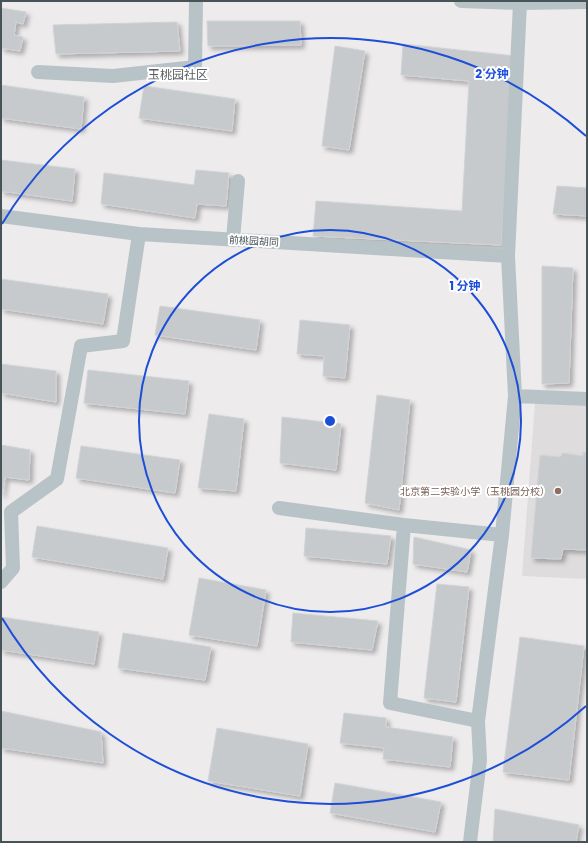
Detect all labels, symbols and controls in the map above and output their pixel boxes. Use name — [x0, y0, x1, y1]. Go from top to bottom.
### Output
text: 2 分钟 — [475, 65, 509, 82]
district label: 玉桃园社区 — [148, 66, 208, 83]
street label: 前桃园胡同 — [229, 232, 279, 250]
text: 1 分钟 — [449, 277, 481, 294]
centre of rings — [323, 414, 337, 428]
place label: 北京第二实验小学（玉桃园分校） — [400, 484, 550, 499]
marker: 北京第二实验小学（玉桃园分校） — [553, 486, 563, 496]

